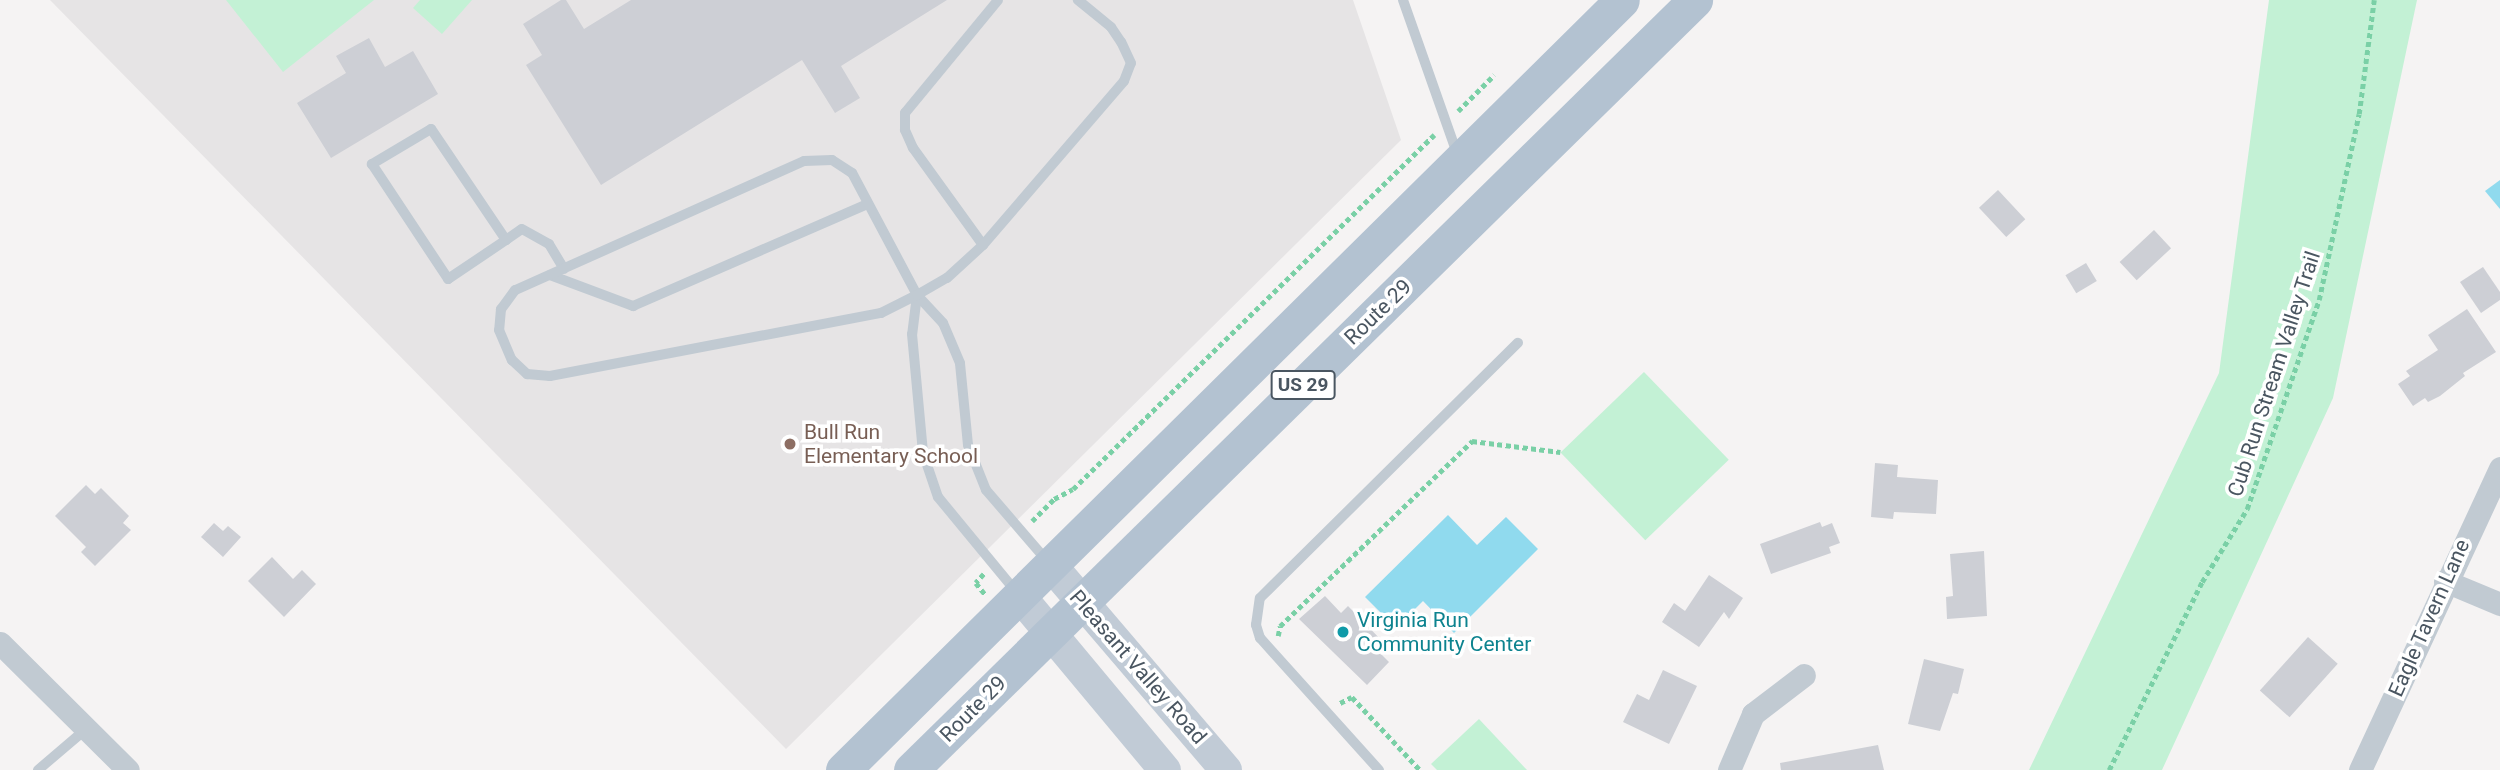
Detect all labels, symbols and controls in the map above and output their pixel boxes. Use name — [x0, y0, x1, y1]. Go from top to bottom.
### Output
street label: Cub Run Stream Valley Trail — [2222, 248, 2326, 500]
street label: Route 29 — [1339, 274, 1417, 350]
road number: US 29 — [1270, 370, 1336, 400]
place label: Bull Run Elementary School — [804, 419, 978, 469]
marker: Bull Run Elementary School — [782, 436, 798, 452]
street label: Eagle Tavern Lane — [2383, 535, 2475, 701]
street label: Pleasant Valley Road — [1064, 585, 1212, 749]
place label: Virginia Run Community Center — [1357, 607, 1531, 657]
marker: Virginia Run Community Center — [1335, 624, 1351, 640]
street label: Route 29 — [935, 671, 1011, 747]

